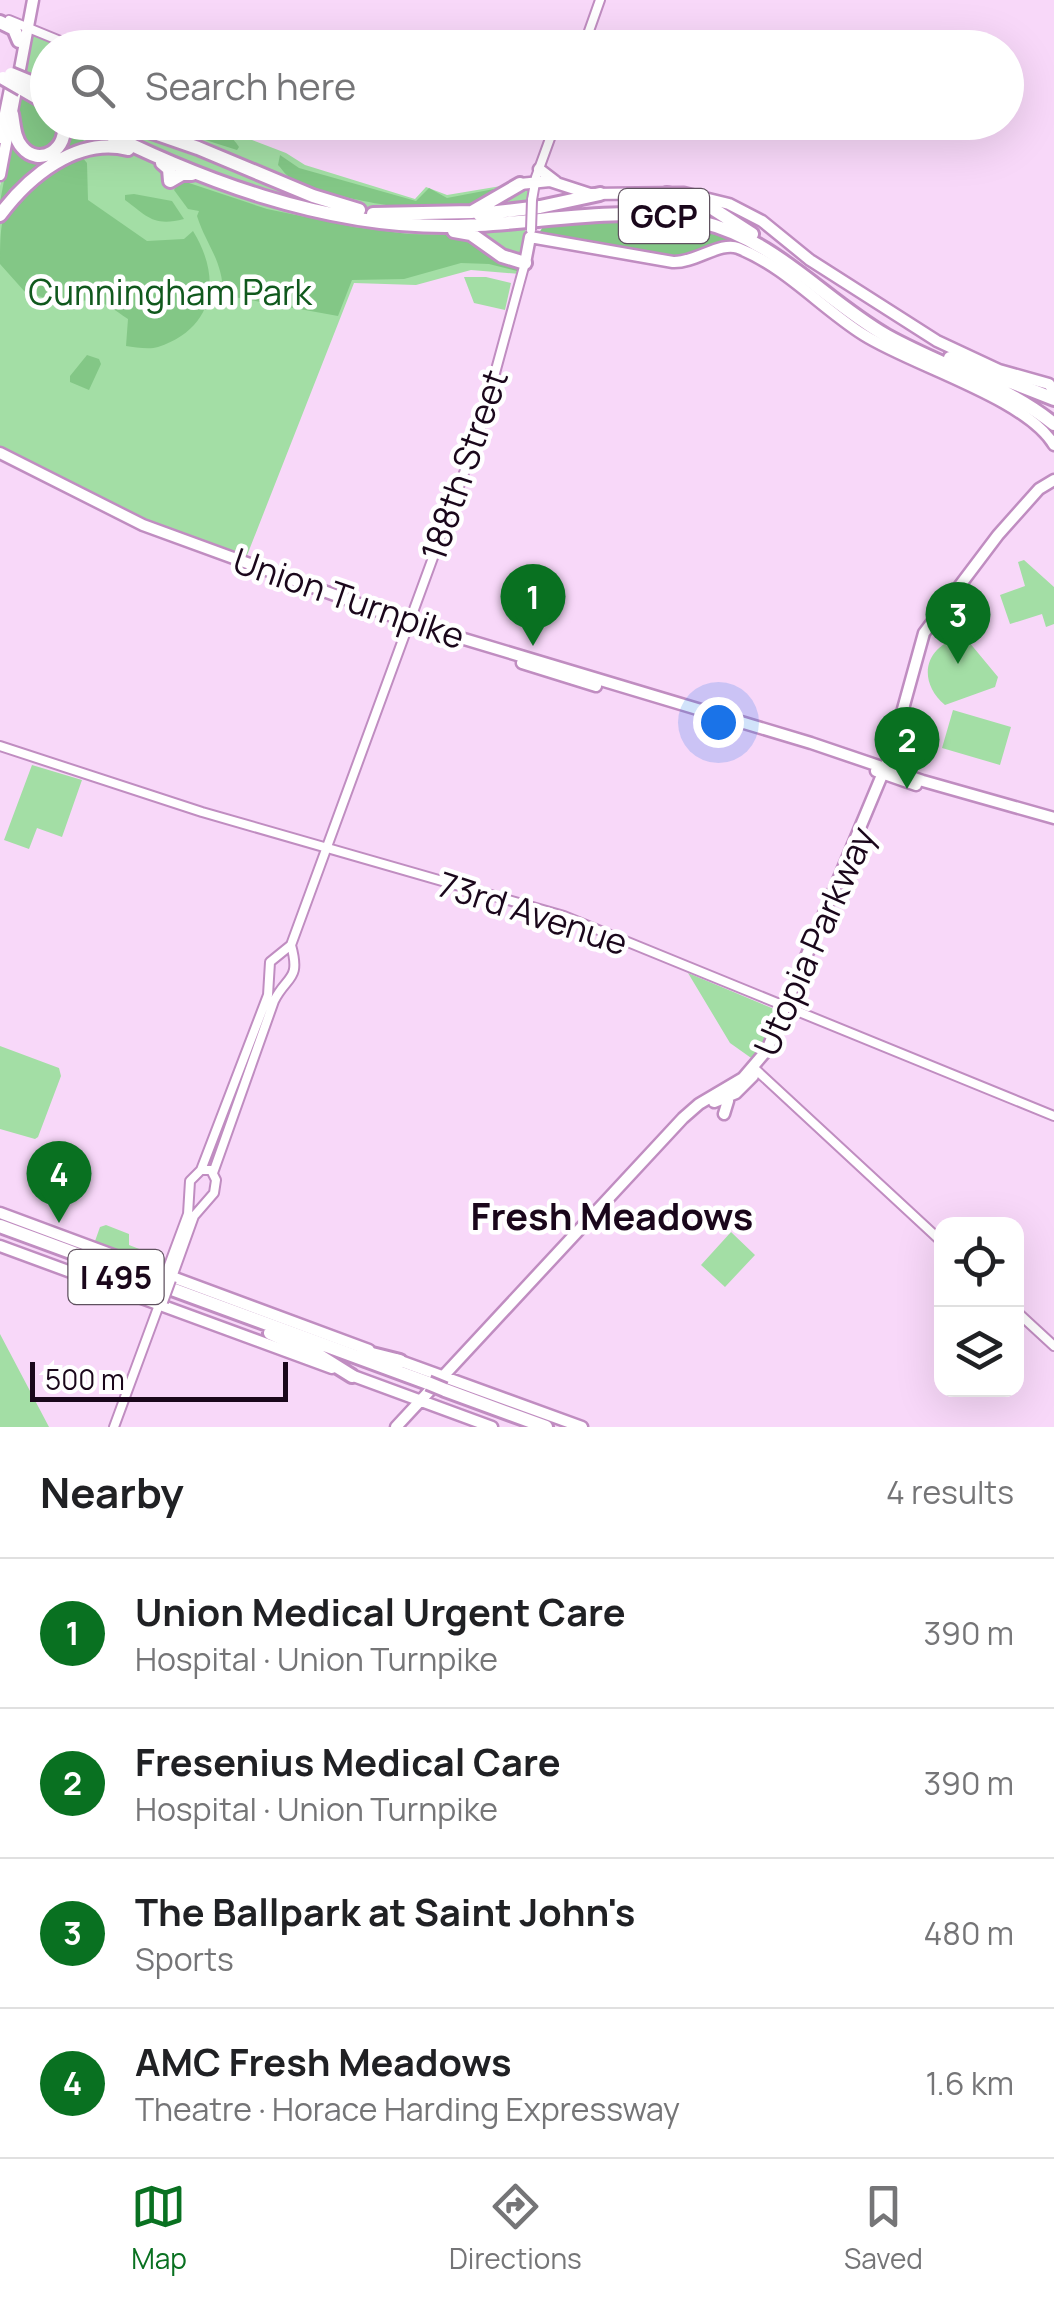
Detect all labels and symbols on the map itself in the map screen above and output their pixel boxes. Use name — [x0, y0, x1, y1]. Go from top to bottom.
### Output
road number: GCP — [619, 189, 709, 243]
park label: Cunningham Park — [28, 268, 314, 316]
street label: 188th Street — [409, 363, 519, 567]
street label: Union Turnpike — [227, 536, 471, 660]
pin: 1 — [500, 564, 566, 646]
pin: 3 — [926, 582, 990, 664]
your location — [693, 697, 744, 748]
pin: 2 — [874, 706, 940, 789]
street label: Utopia Parkway — [742, 819, 886, 1063]
street label: 73rd Avenue — [432, 860, 634, 966]
pin: 4 — [27, 1140, 92, 1223]
district label: Fresh Meadows — [471, 1189, 753, 1241]
road number: I 495 — [68, 1250, 164, 1304]
scale bar — [30, 1357, 288, 1402]

